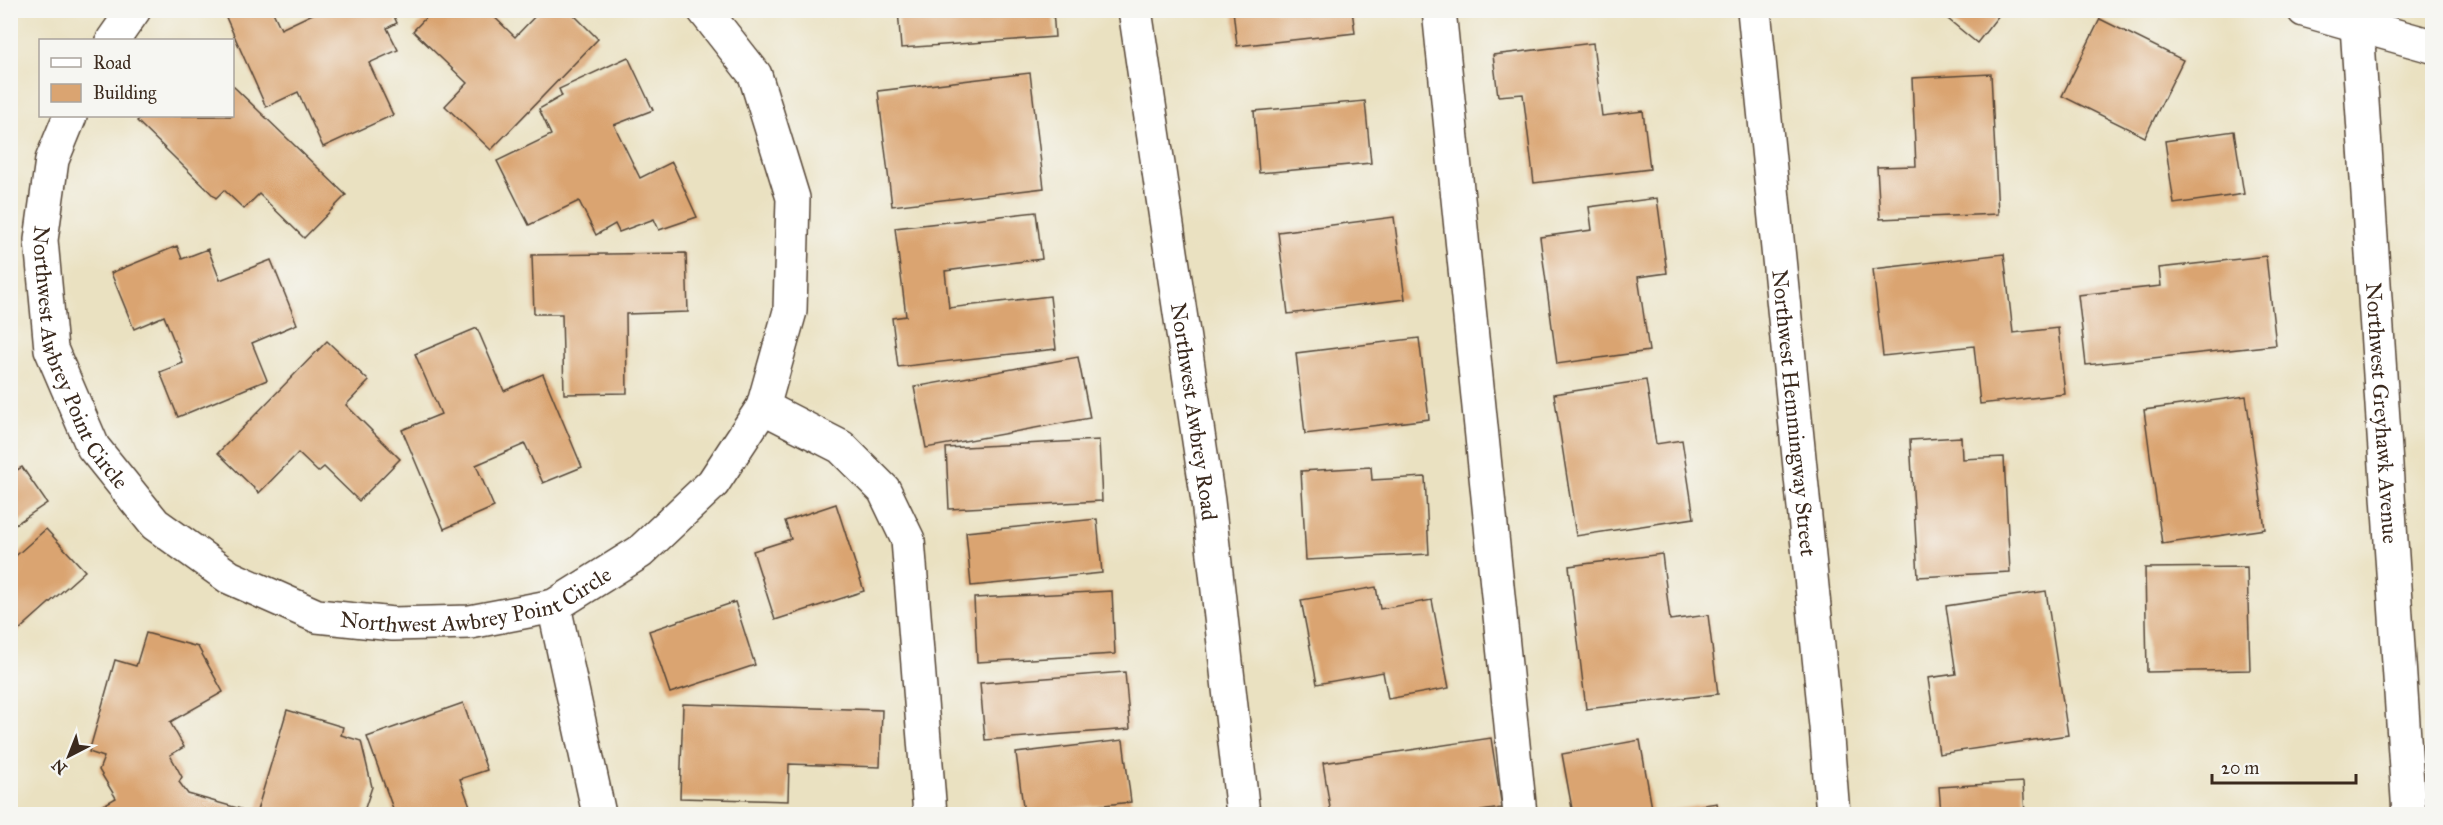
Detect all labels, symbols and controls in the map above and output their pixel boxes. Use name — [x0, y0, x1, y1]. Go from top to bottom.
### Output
legend — [39, 39, 234, 117]
text: Road — [93, 52, 131, 74]
text: Building — [93, 82, 157, 105]
street label: Northwest Awbrey Point Circle — [27, 224, 135, 494]
street label: Northwest Hemmingway Street — [1767, 268, 1822, 558]
street label: Northwest Greyhawk Avenue — [2360, 282, 2405, 544]
street label: Northwest Awbrey Road — [1165, 301, 1224, 522]
street label: Northwest Awbrey Point Circle — [339, 560, 616, 638]
north arrow — [39, 726, 99, 786]
scale bar — [2212, 747, 2356, 785]
text: N — [48, 755, 71, 778]
text: 20 m — [2221, 757, 2259, 779]

